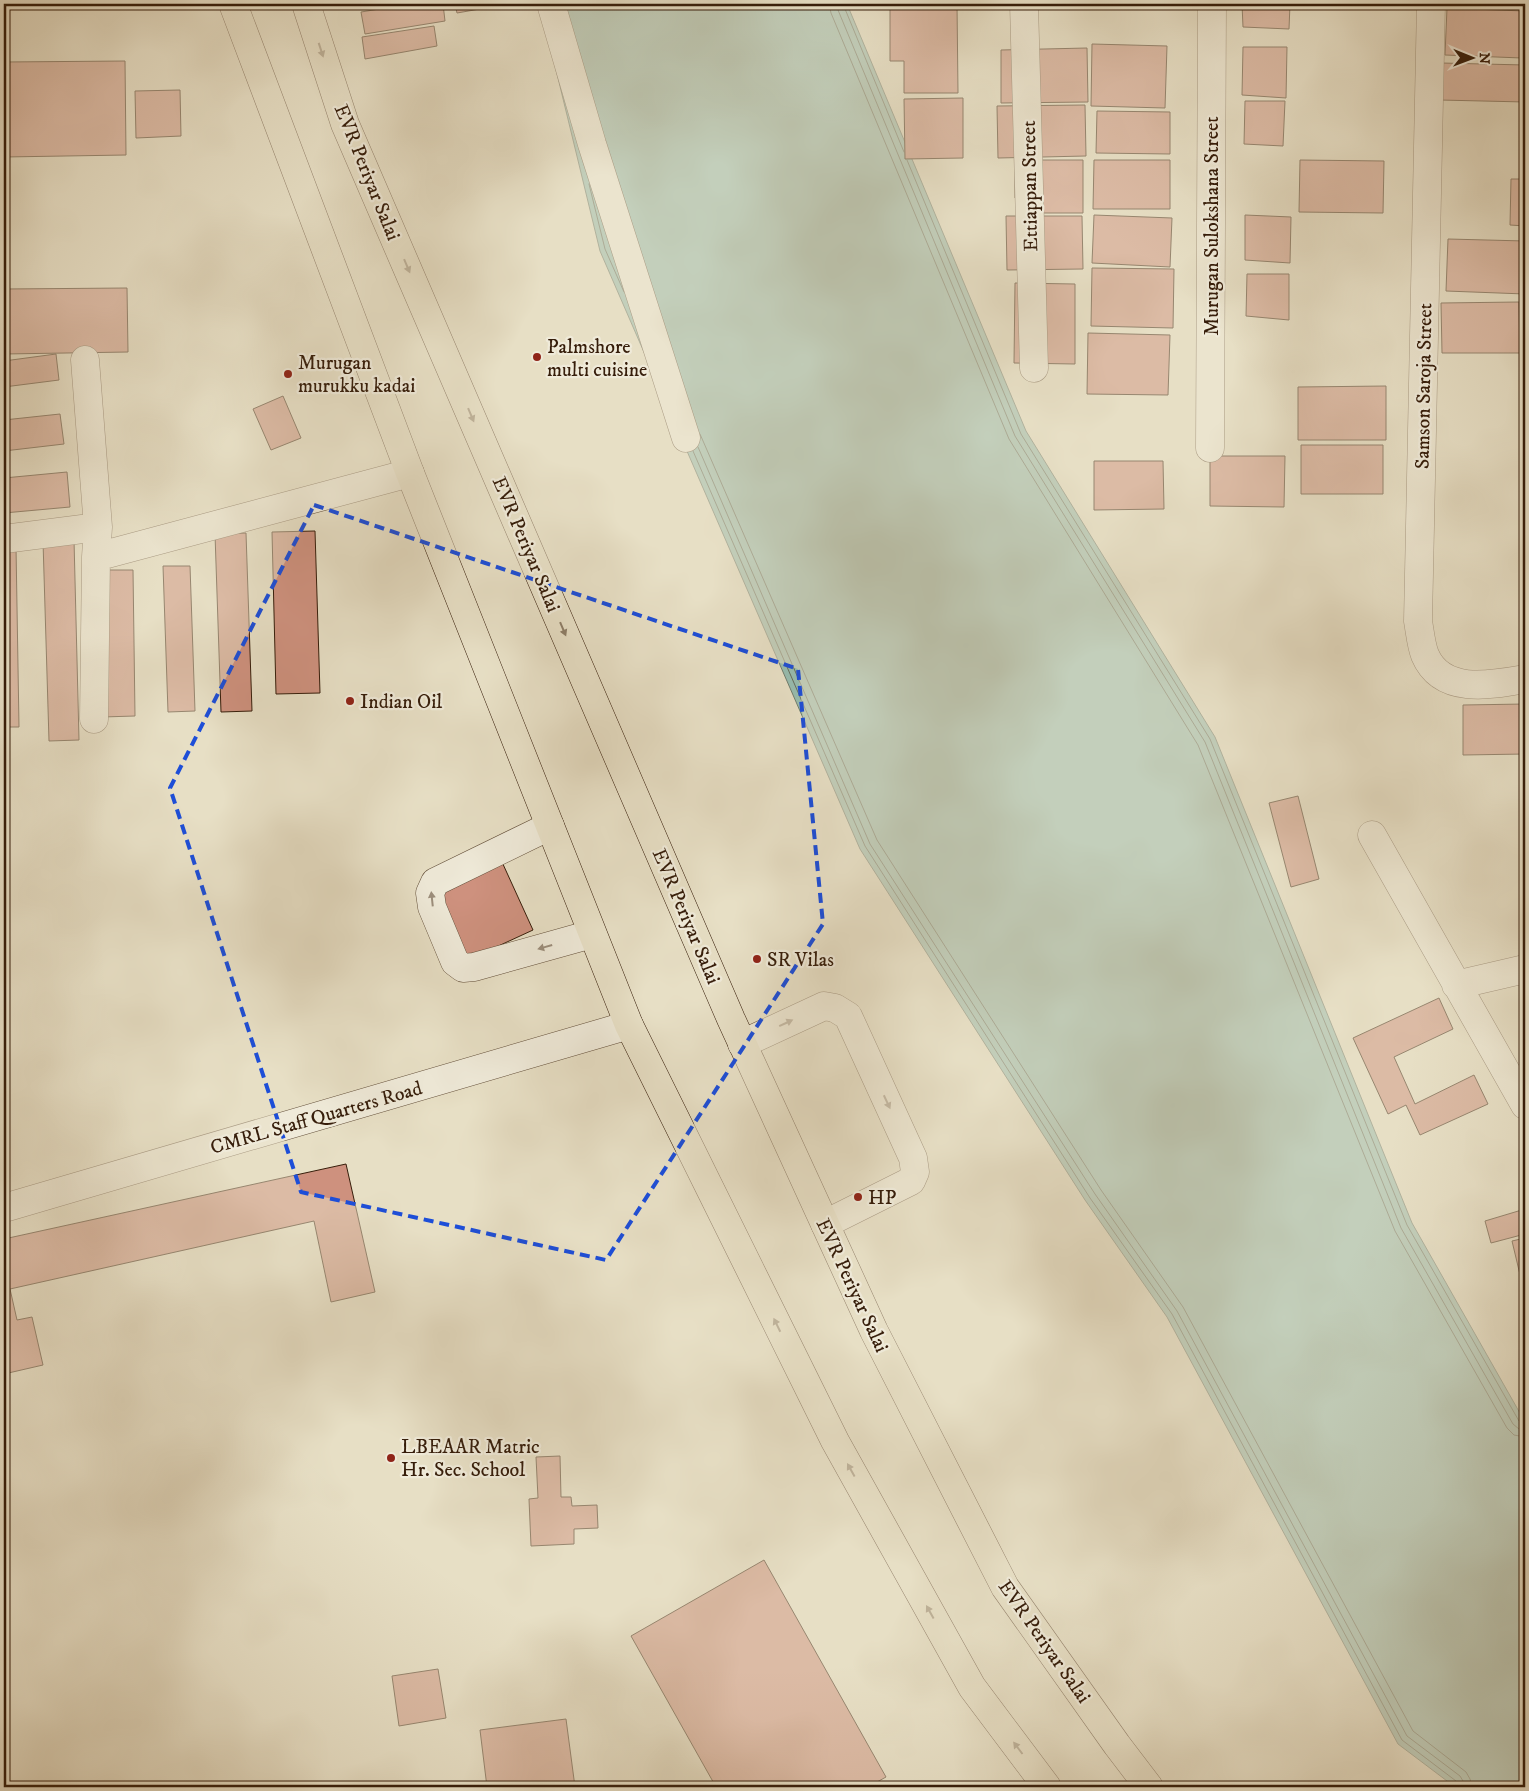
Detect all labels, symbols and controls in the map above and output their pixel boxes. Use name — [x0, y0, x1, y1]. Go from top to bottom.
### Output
north arrow — [1446, 32, 1496, 82]
one-way arrow — [317, 43, 325, 58]
text: N — [1475, 52, 1493, 65]
street label: EVR Periyar Salai — [328, 101, 405, 244]
street label: Murugan Sulokshana Street — [1200, 116, 1225, 336]
street label: Ettiappan Street — [1017, 120, 1044, 252]
one-way arrow — [403, 259, 411, 273]
street label: Samson Saroja Street — [1411, 303, 1438, 469]
place label: Palmshore multi cuisine — [547, 335, 647, 383]
place label: Murugan murukku kadai — [298, 351, 415, 399]
marker: Palmshore multi cuisine — [531, 351, 543, 363]
marker: Murugan murukku kadai — [282, 368, 294, 380]
one-way arrow — [467, 408, 475, 422]
street label: EVR Periyar Salai — [486, 473, 565, 616]
one-way arrow — [559, 622, 567, 636]
place label: Indian Oil — [360, 690, 442, 715]
marker: Indian Oil — [344, 695, 356, 707]
street label: EVR Periyar Salai — [646, 845, 725, 988]
one-way arrow — [428, 891, 436, 907]
one-way arrow — [538, 944, 553, 952]
place label: SR Vilas — [767, 948, 834, 973]
marker: SR Vilas — [751, 953, 763, 965]
one-way arrow — [779, 1019, 793, 1027]
street label: CMRL Staff Quarters Road — [208, 1076, 425, 1161]
one-way arrow — [884, 1095, 892, 1109]
place label: HP — [868, 1186, 897, 1211]
marker: HP — [852, 1191, 864, 1203]
street label: EVR Periyar Salai — [810, 1215, 894, 1357]
one-way arrow — [773, 1318, 781, 1332]
place label: LBEAAR Matric Hr. Sec. School — [401, 1435, 540, 1483]
marker: LBEAAR Matric Hr. Sec. School — [385, 1452, 397, 1464]
one-way arrow — [847, 1463, 855, 1477]
street label: EVR Periyar Salai — [992, 1575, 1096, 1708]
one-way arrow — [926, 1605, 935, 1618]
one-way arrow — [1013, 1741, 1023, 1755]

